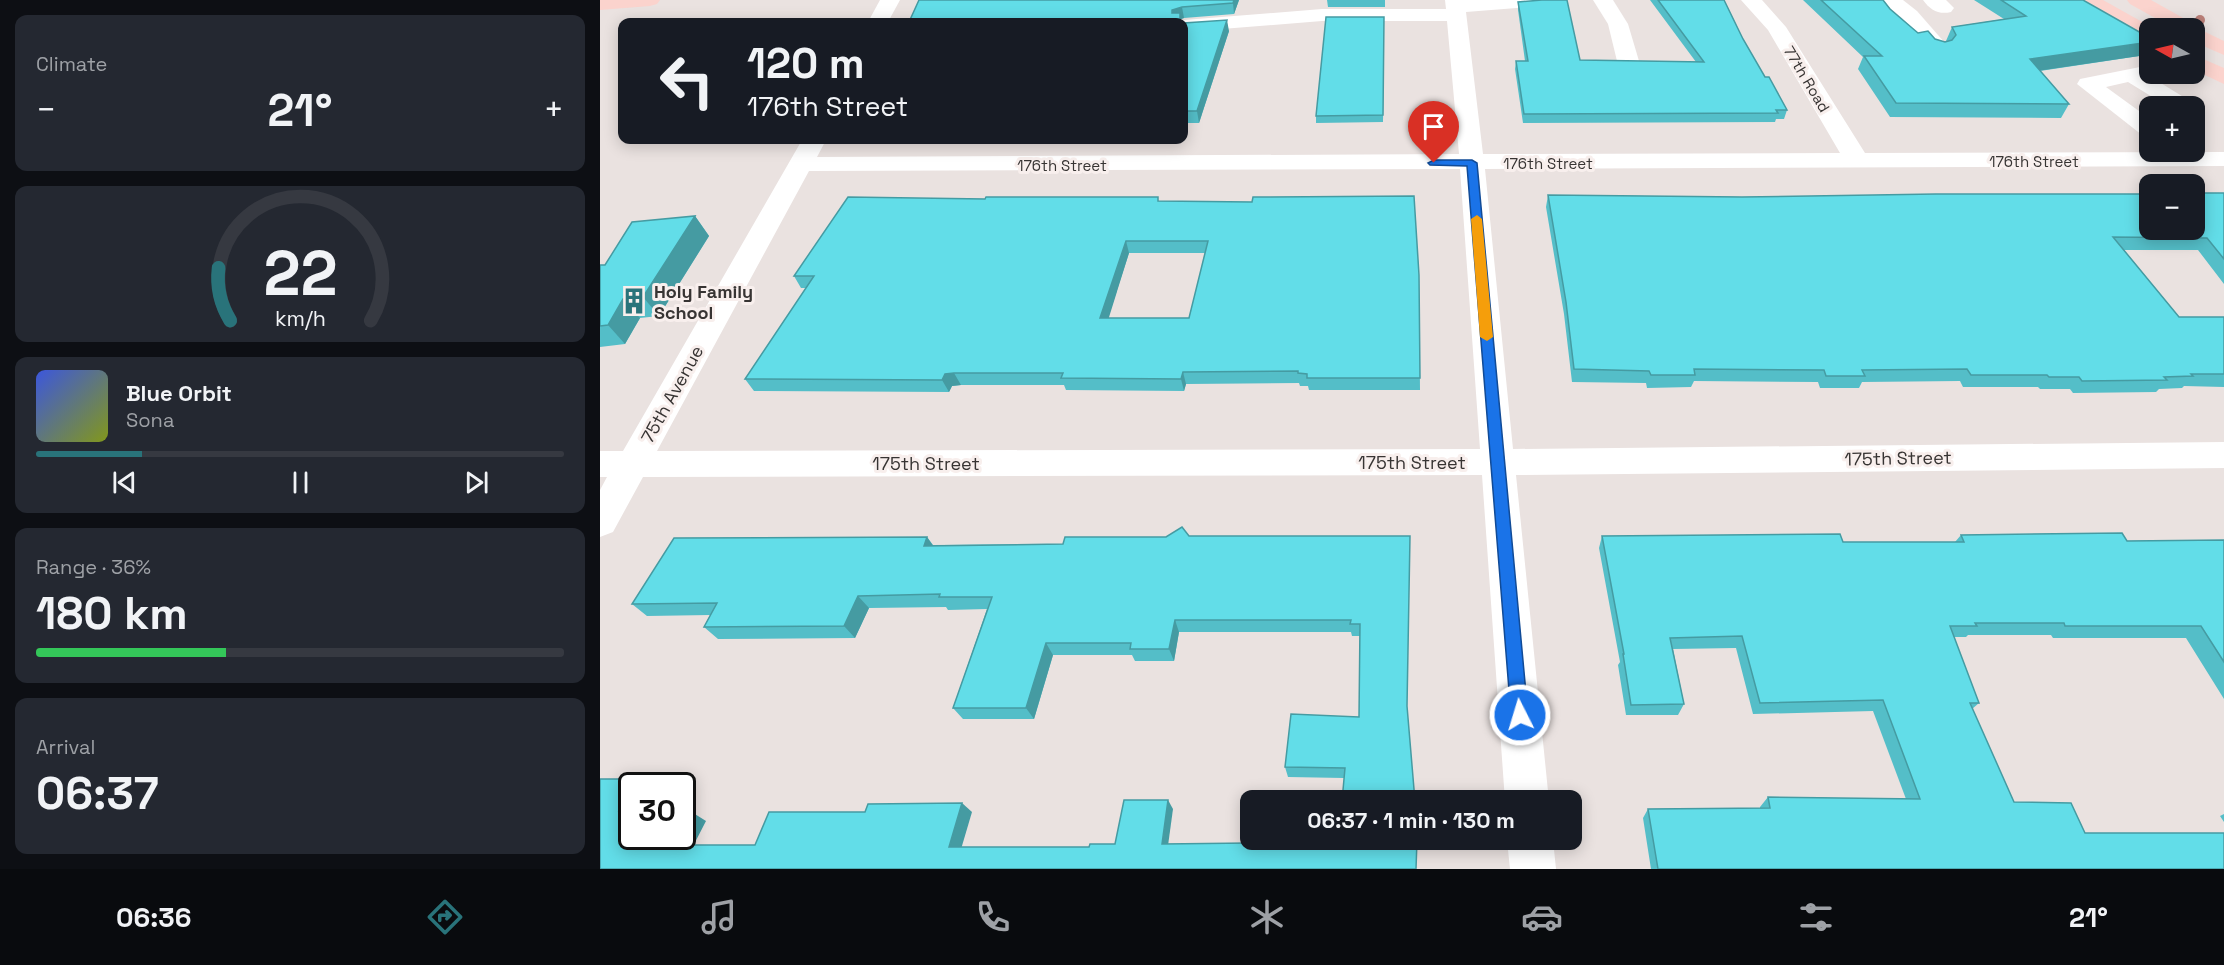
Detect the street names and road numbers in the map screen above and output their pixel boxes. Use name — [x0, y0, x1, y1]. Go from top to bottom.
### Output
street label: 77th Road — [1780, 43, 1834, 115]
street label: 176th Street — [1989, 152, 2079, 171]
street label: 176th Street — [1503, 154, 1593, 173]
street label: 176th Street — [1017, 156, 1107, 175]
street label: 75th Avenue — [636, 341, 708, 447]
street label: 175th Street — [1844, 446, 1952, 470]
street label: 175th Street — [1358, 451, 1466, 474]
street label: 175th Street — [872, 452, 980, 475]

